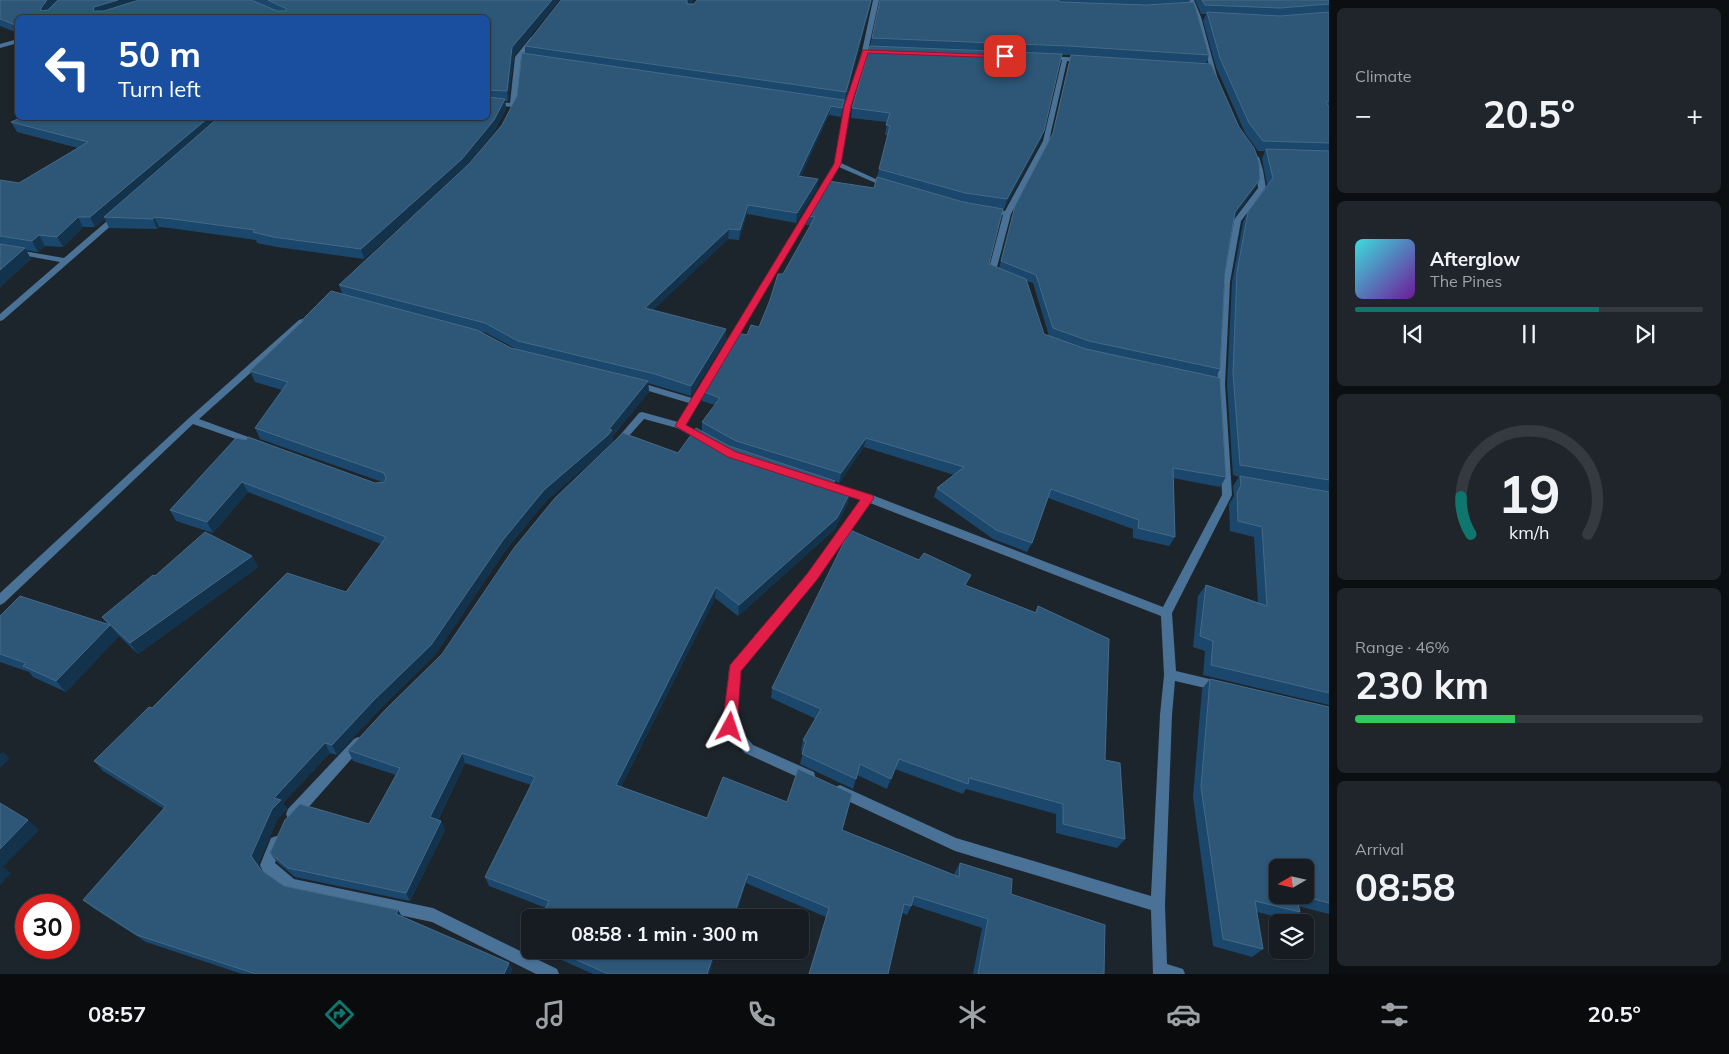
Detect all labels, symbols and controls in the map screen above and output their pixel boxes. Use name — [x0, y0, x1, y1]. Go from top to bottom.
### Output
text: 50 m — [118, 32, 201, 76]
icon: left — [35, 35, 100, 100]
pin — [984, 35, 1026, 77]
icon: arrive — [991, 42, 1019, 70]
text: Climate — [1355, 66, 1411, 86]
text: Turn left — [118, 75, 201, 103]
text: 20.5° — [1483, 90, 1575, 138]
text: − — [1355, 97, 1372, 132]
text: + — [1686, 97, 1703, 132]
text: Afterglow — [1430, 247, 1520, 271]
text: The Pines — [1430, 271, 1502, 291]
icon: previous — [1399, 320, 1427, 348]
icon: pause — [1515, 320, 1543, 348]
icon: next — [1631, 320, 1659, 348]
text: 19 — [1498, 461, 1560, 526]
text: km/h — [1509, 521, 1549, 543]
text: Range · 46% — [1355, 637, 1450, 657]
text: 230 km — [1355, 661, 1489, 709]
position arrow — [703, 700, 755, 752]
text: Arrival — [1355, 839, 1404, 859]
north arrow — [1269, 859, 1314, 904]
map controls — [1269, 859, 1314, 959]
text: 08:58 — [1355, 863, 1456, 911]
speed limit sign: 30 — [15, 894, 80, 959]
button: layers — [1269, 914, 1314, 959]
text: 08:58 · 1 min · 300 m — [571, 922, 759, 946]
icon: directions — [322, 997, 357, 1032]
icon: music — [533, 997, 568, 1032]
icon: phone — [744, 997, 779, 1032]
icon: climate — [955, 997, 990, 1032]
icon: car — [1166, 997, 1201, 1032]
icon: filters — [1377, 997, 1412, 1032]
text: 08:57 — [88, 1000, 146, 1028]
text: 20.5° — [1588, 1000, 1641, 1028]

